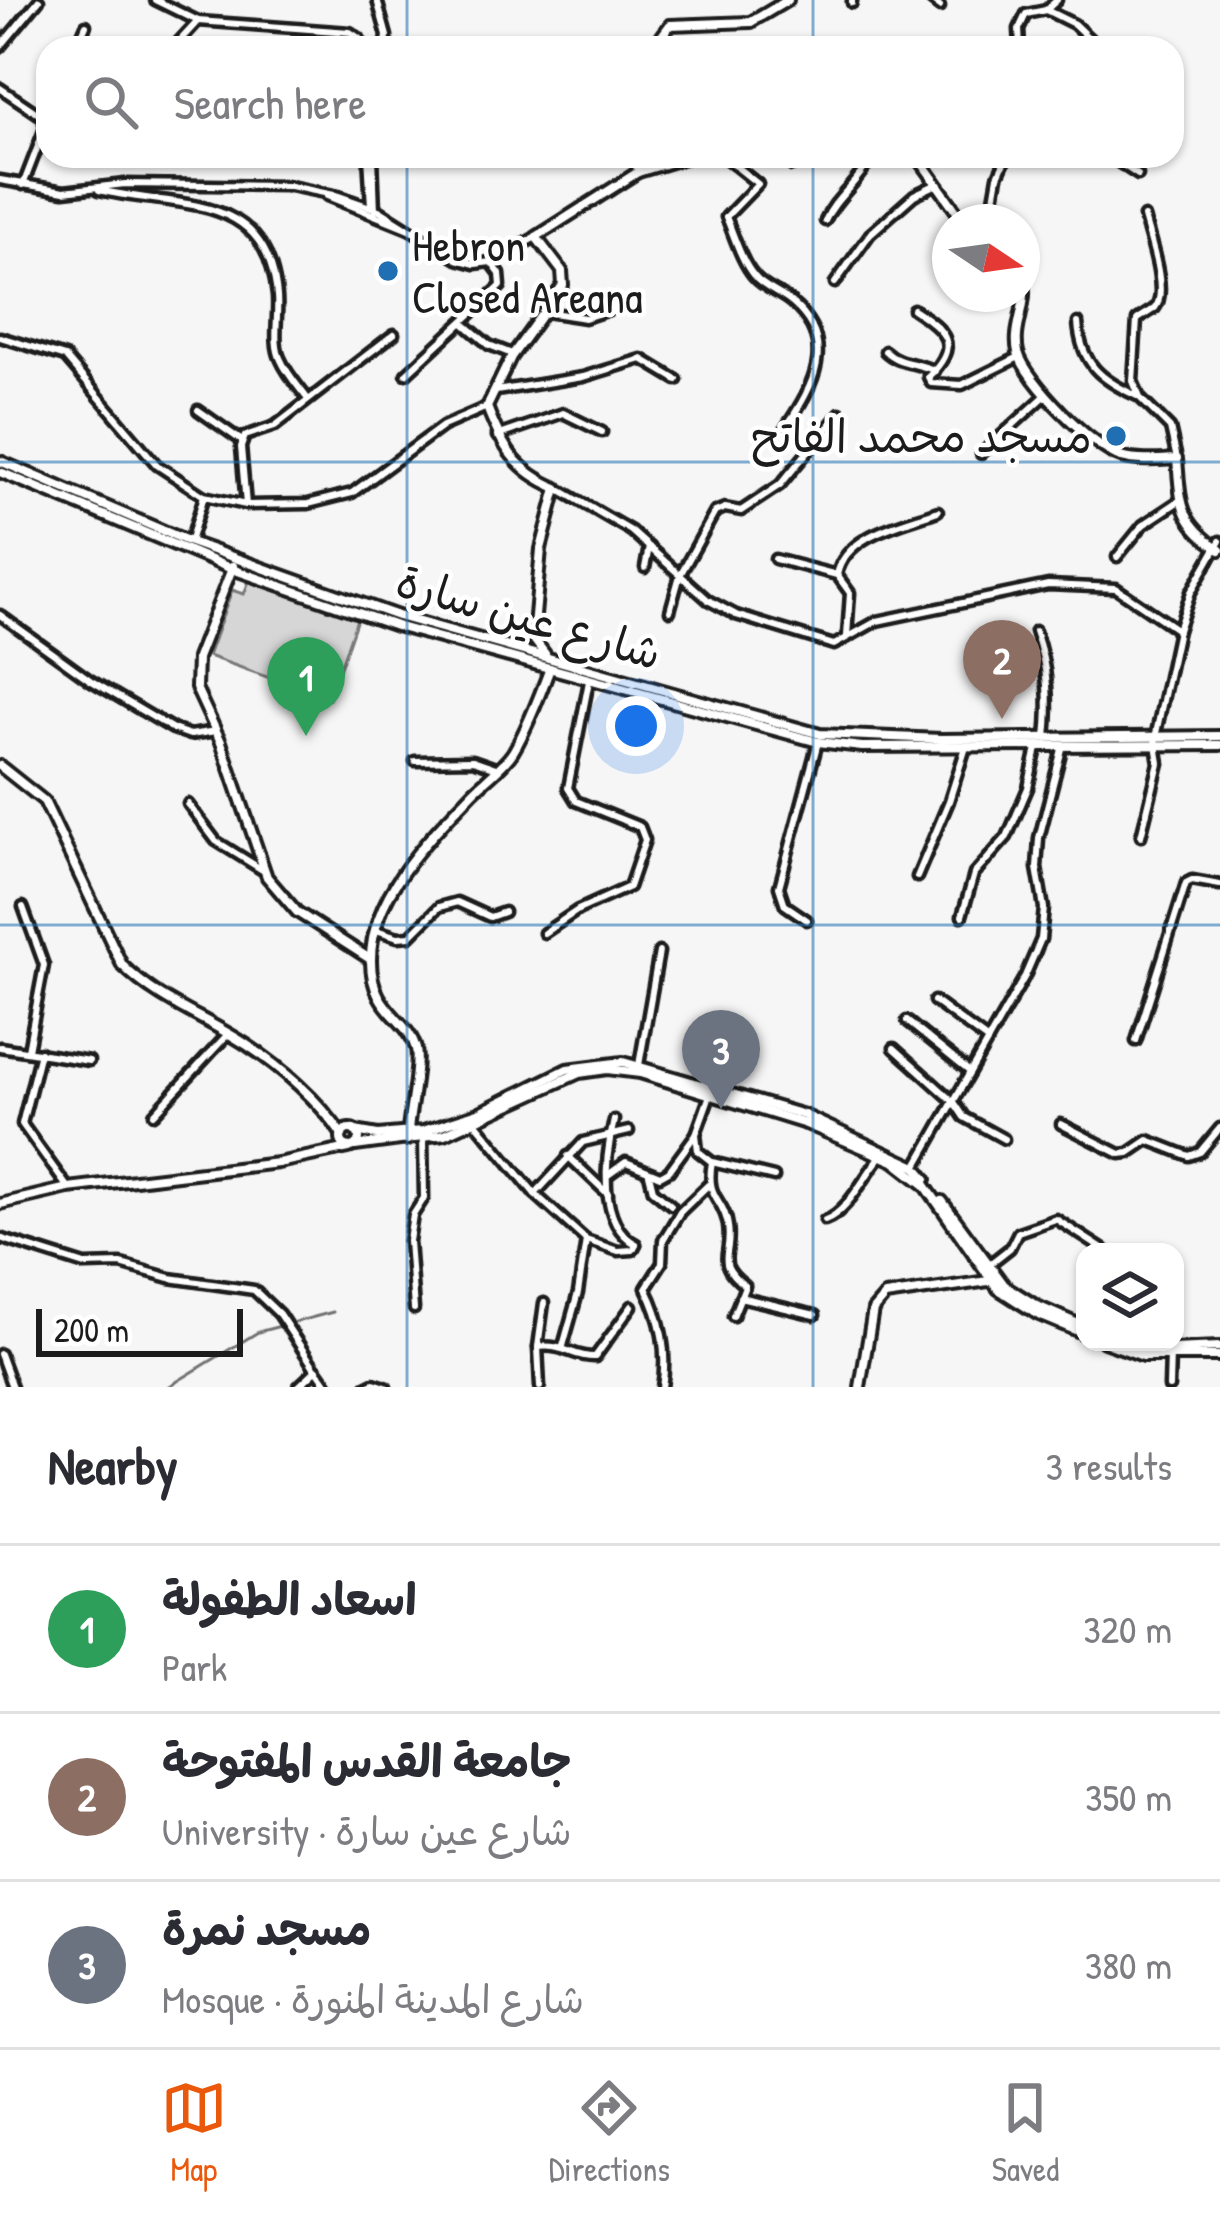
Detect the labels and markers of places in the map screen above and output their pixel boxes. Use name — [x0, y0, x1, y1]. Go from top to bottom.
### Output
place label: Hebron Closed Areana — [412, 214, 643, 327]
marker: Hebron Closed Areana — [375, 258, 401, 284]
place label: مسجد محمد الفاتح — [751, 405, 1092, 467]
marker: مسجد محمد الفاتح — [1103, 423, 1129, 449]
pin: 2 — [963, 620, 1041, 719]
pin: 1 — [267, 637, 345, 736]
pin: 3 — [682, 1010, 760, 1109]

